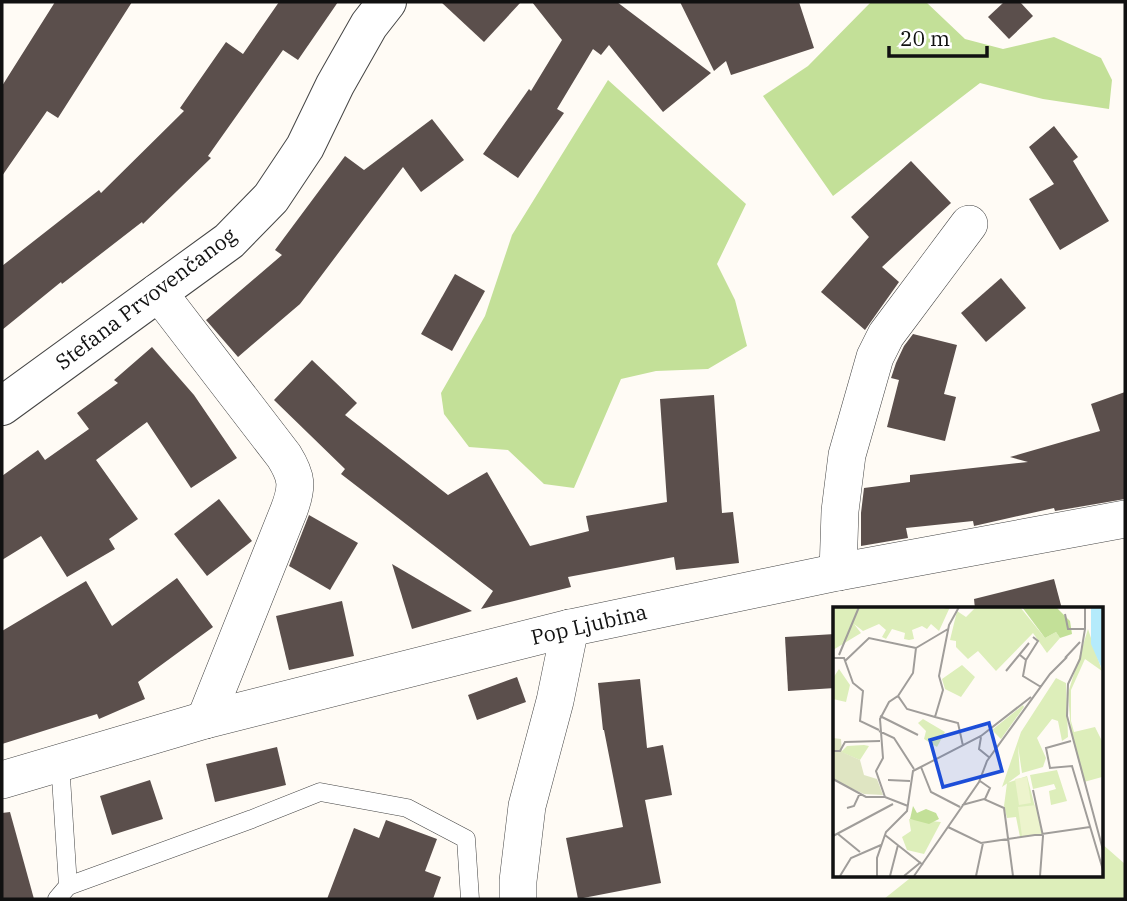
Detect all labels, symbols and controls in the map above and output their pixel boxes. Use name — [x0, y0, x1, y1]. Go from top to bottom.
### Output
scale bar — [889, 14, 987, 58]
text: 20 m — [900, 24, 950, 52]
street label: Stefana Prvovenčanog — [49, 221, 242, 375]
street label: Pop Ljubina — [528, 597, 650, 651]
inset map — [833, 607, 1102, 876]

